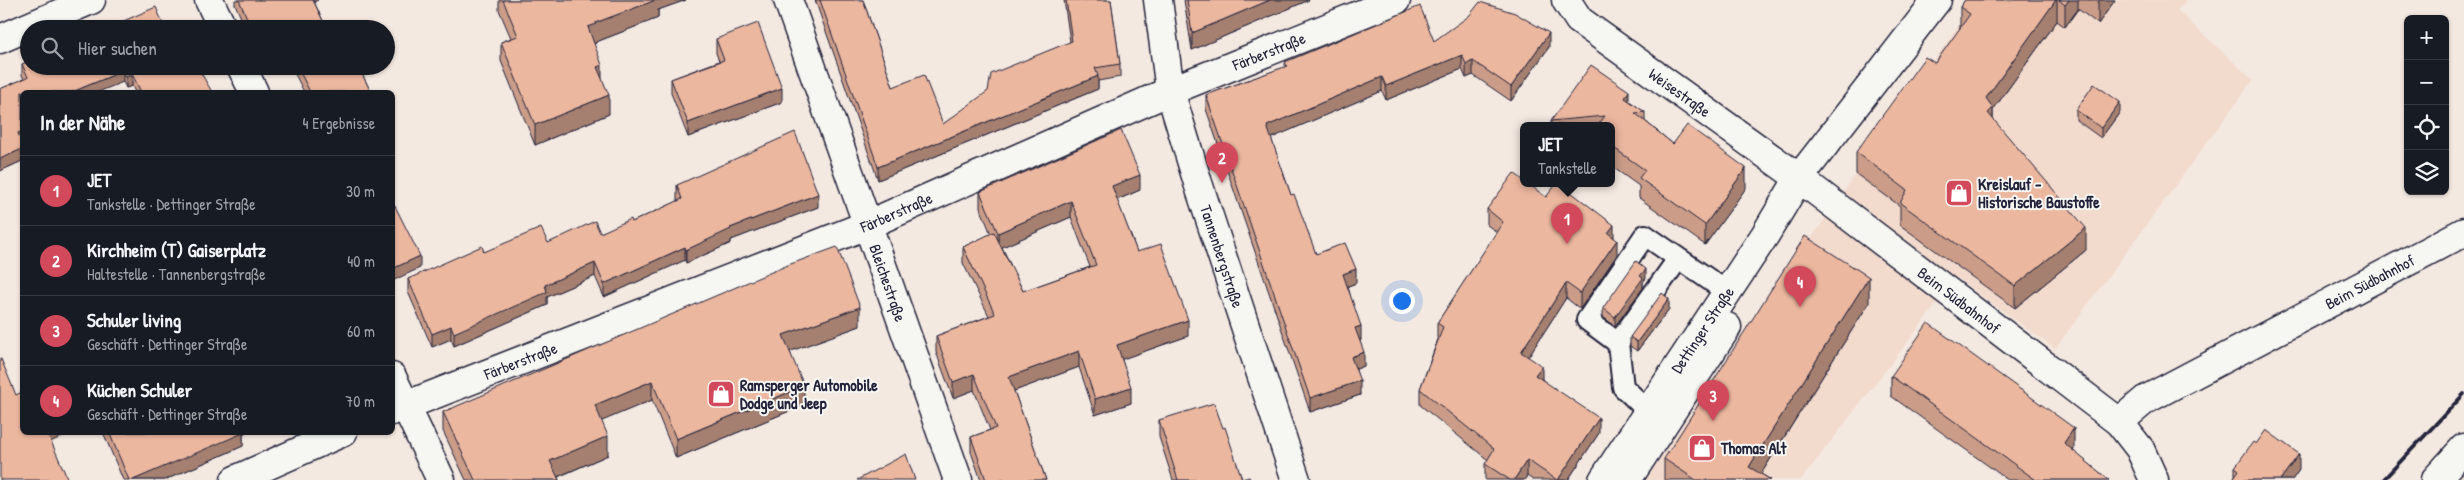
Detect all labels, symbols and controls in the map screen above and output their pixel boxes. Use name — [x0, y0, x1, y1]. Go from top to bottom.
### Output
map controls — [2404, 15, 2449, 195]
button: + — [2404, 15, 2449, 60]
search box — [20, 20, 395, 75]
street label: Färberstraße — [1228, 26, 1309, 76]
icon: search — [38, 34, 66, 62]
text: Hier suchen — [78, 35, 157, 61]
button: − — [2404, 60, 2449, 105]
street label: Weisestraße — [1644, 63, 1716, 123]
button: locate — [2404, 105, 2449, 150]
text: In der Nähe — [40, 108, 125, 137]
text: 4 Ergebnisse — [303, 112, 375, 134]
popup — [1520, 122, 1615, 187]
text: JET — [1538, 131, 1562, 157]
pin: 2 — [1206, 142, 1238, 183]
button: layers — [2404, 150, 2449, 195]
text: Tankstelle — [1538, 157, 1597, 179]
text: JET — [87, 167, 111, 193]
place label: Kreislauf - Historische Baustoffe — [1978, 173, 2100, 213]
shop icon: Kreislauf - Historische Baustoffe — [1944, 178, 1974, 208]
text: 1 — [53, 180, 59, 202]
text: 30 m — [346, 180, 375, 202]
street label: Färberstraße — [856, 186, 936, 238]
text: Tankstelle · Dettinger Straße — [87, 193, 256, 215]
street label: Tannenbergstraße — [1195, 202, 1250, 311]
pin: 1 — [1551, 203, 1583, 244]
text: Kirchheim (T) Gaiserplatz — [87, 237, 266, 263]
street label: Bleichestraße — [864, 241, 912, 325]
street label: Beim Südbahnhof — [2321, 249, 2419, 314]
text: 2 — [52, 250, 60, 272]
text: 40 m — [347, 250, 375, 272]
street label: Beim Südbahnhof — [1913, 261, 2005, 339]
text: Haltestelle · Tannenbergstraße — [87, 263, 266, 285]
pin: 4 — [1784, 266, 1816, 307]
street label: Dettinger Straße — [1666, 282, 1739, 377]
your location — [1389, 288, 1415, 314]
text: Schuler living — [87, 307, 181, 333]
text: 3 — [52, 320, 60, 342]
text: 60 m — [347, 320, 375, 342]
text: Geschäft · Dettinger Straße — [87, 333, 247, 355]
street label: Färberstraße — [480, 336, 561, 385]
place label: Ramsperger Automobile Dodge und Jeep — [740, 374, 878, 415]
text: Küchen Schuler — [87, 377, 192, 403]
shop icon: Ramsperger Automobile Dodge und Jeep — [706, 379, 736, 409]
pin: 3 — [1697, 380, 1729, 421]
text: 4 — [53, 390, 59, 412]
text: 70 m — [345, 390, 375, 412]
text: Geschäft · Dettinger Straße — [87, 403, 247, 425]
shop icon: Thomas Alt — [1687, 433, 1717, 463]
place label: Thomas Alt — [1720, 437, 1787, 459]

